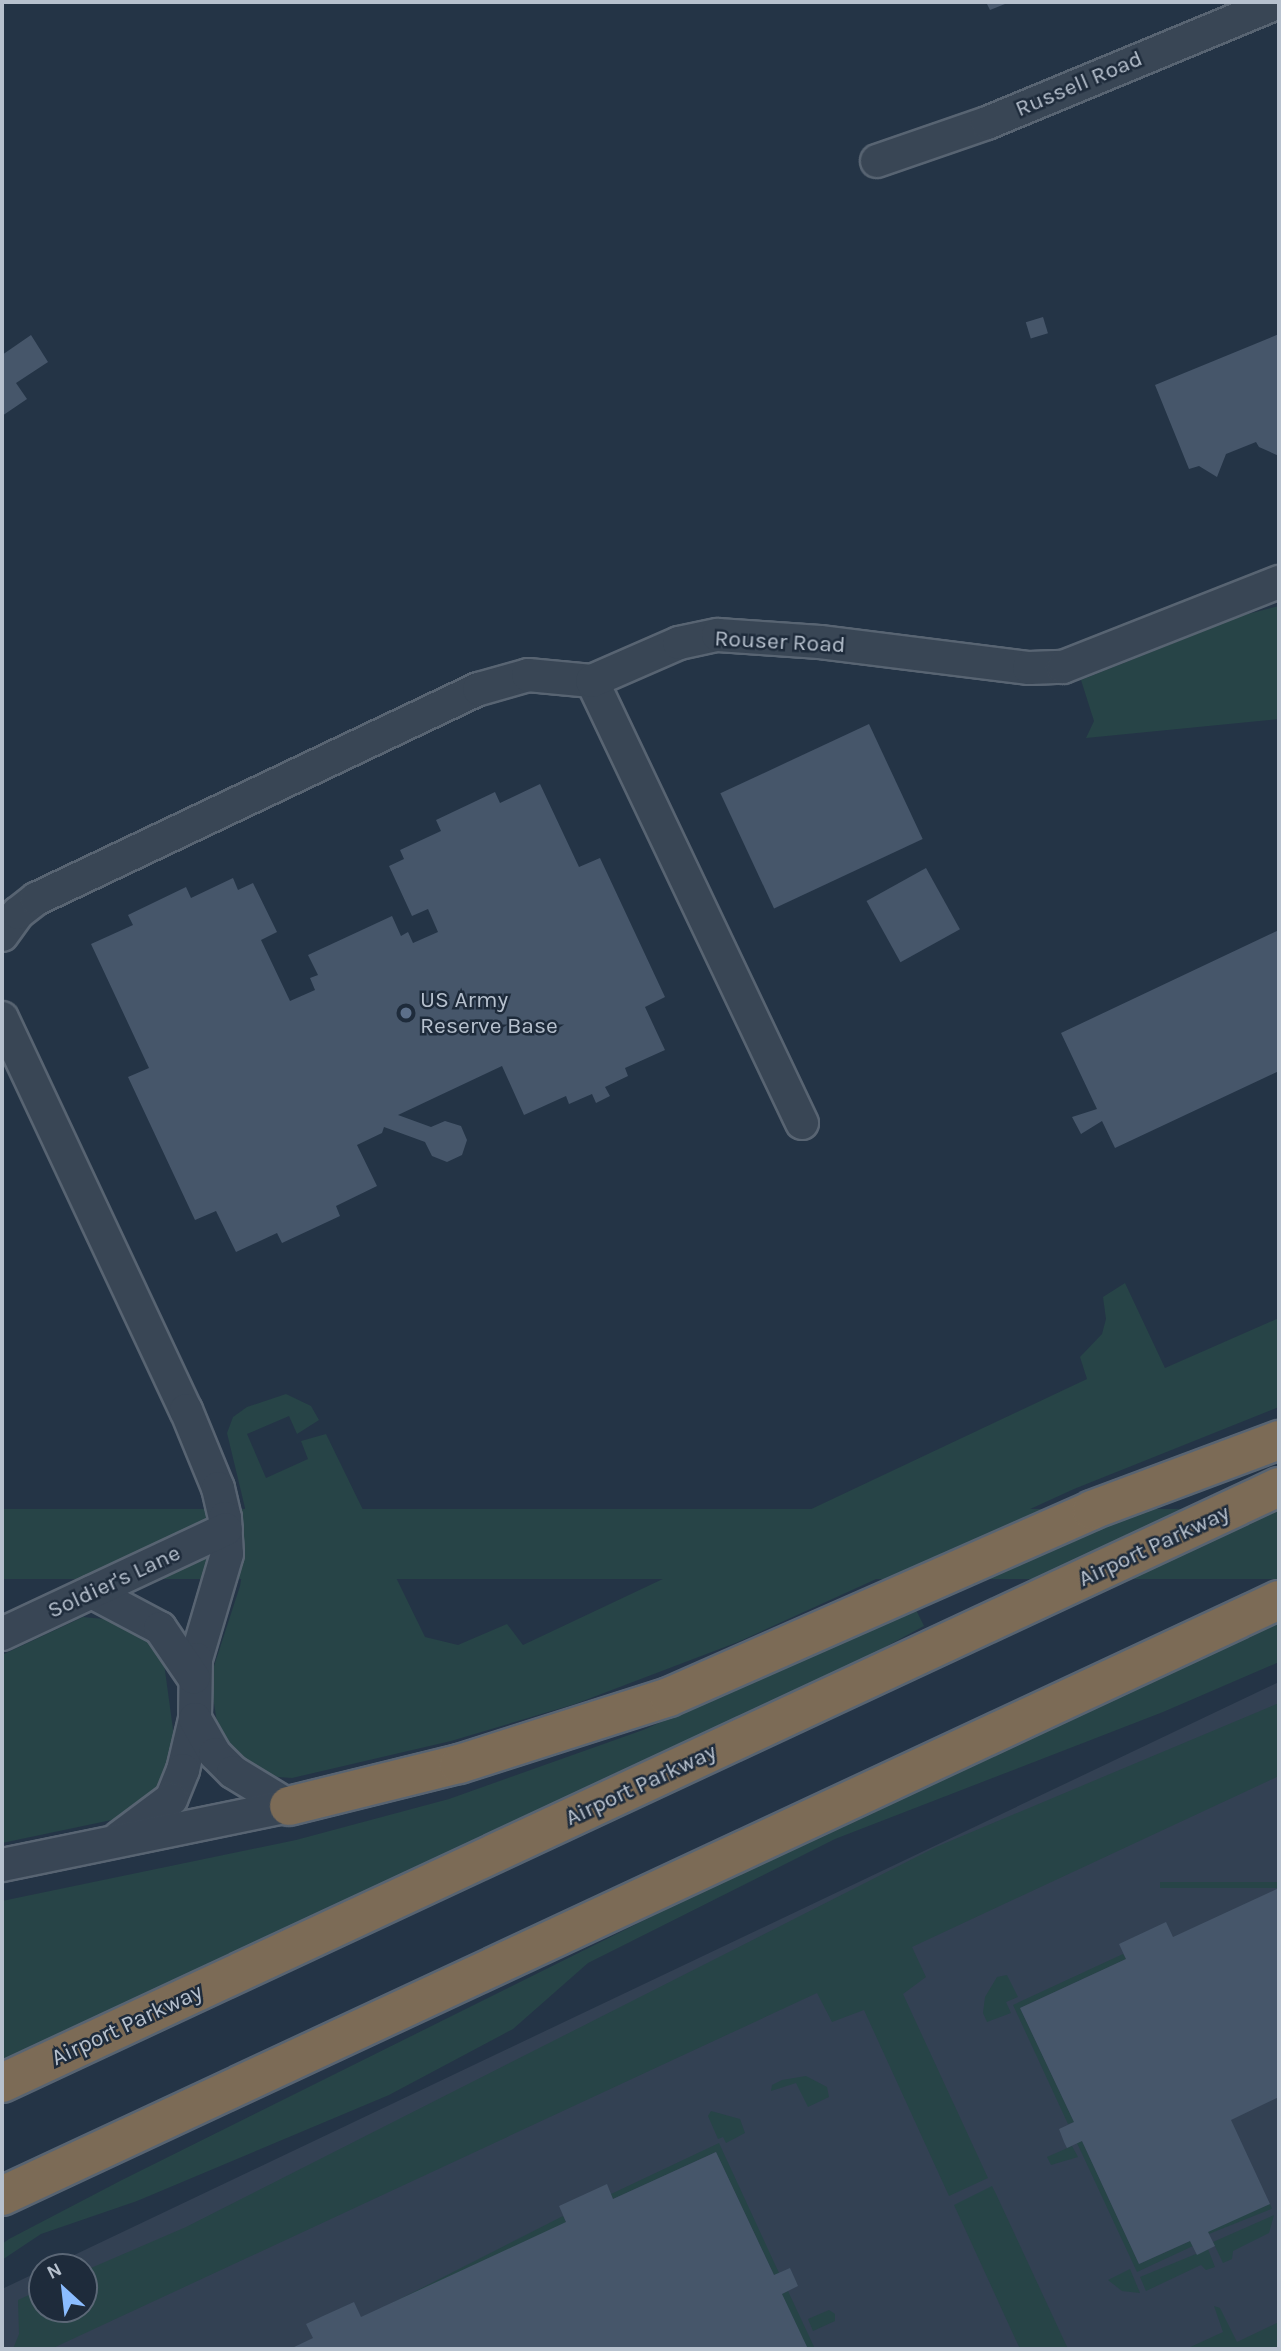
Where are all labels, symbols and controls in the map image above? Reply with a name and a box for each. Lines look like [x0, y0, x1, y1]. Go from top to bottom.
street label: Russell Road [1011, 45, 1147, 123]
street label: Rouser Road [714, 625, 846, 659]
place label: US Army Reserve Base [420, 986, 558, 1040]
marker: US Army Reserve Base [398, 1005, 414, 1021]
street label: Airport Parkway [1074, 1499, 1234, 1593]
street label: Soldier's Lane [43, 1539, 185, 1625]
street label: Airport Parkway [561, 1738, 721, 1832]
street label: Airport Parkway [47, 1978, 207, 2072]
north arrow [28, 2253, 98, 2323]
text: N [43, 2258, 65, 2284]

